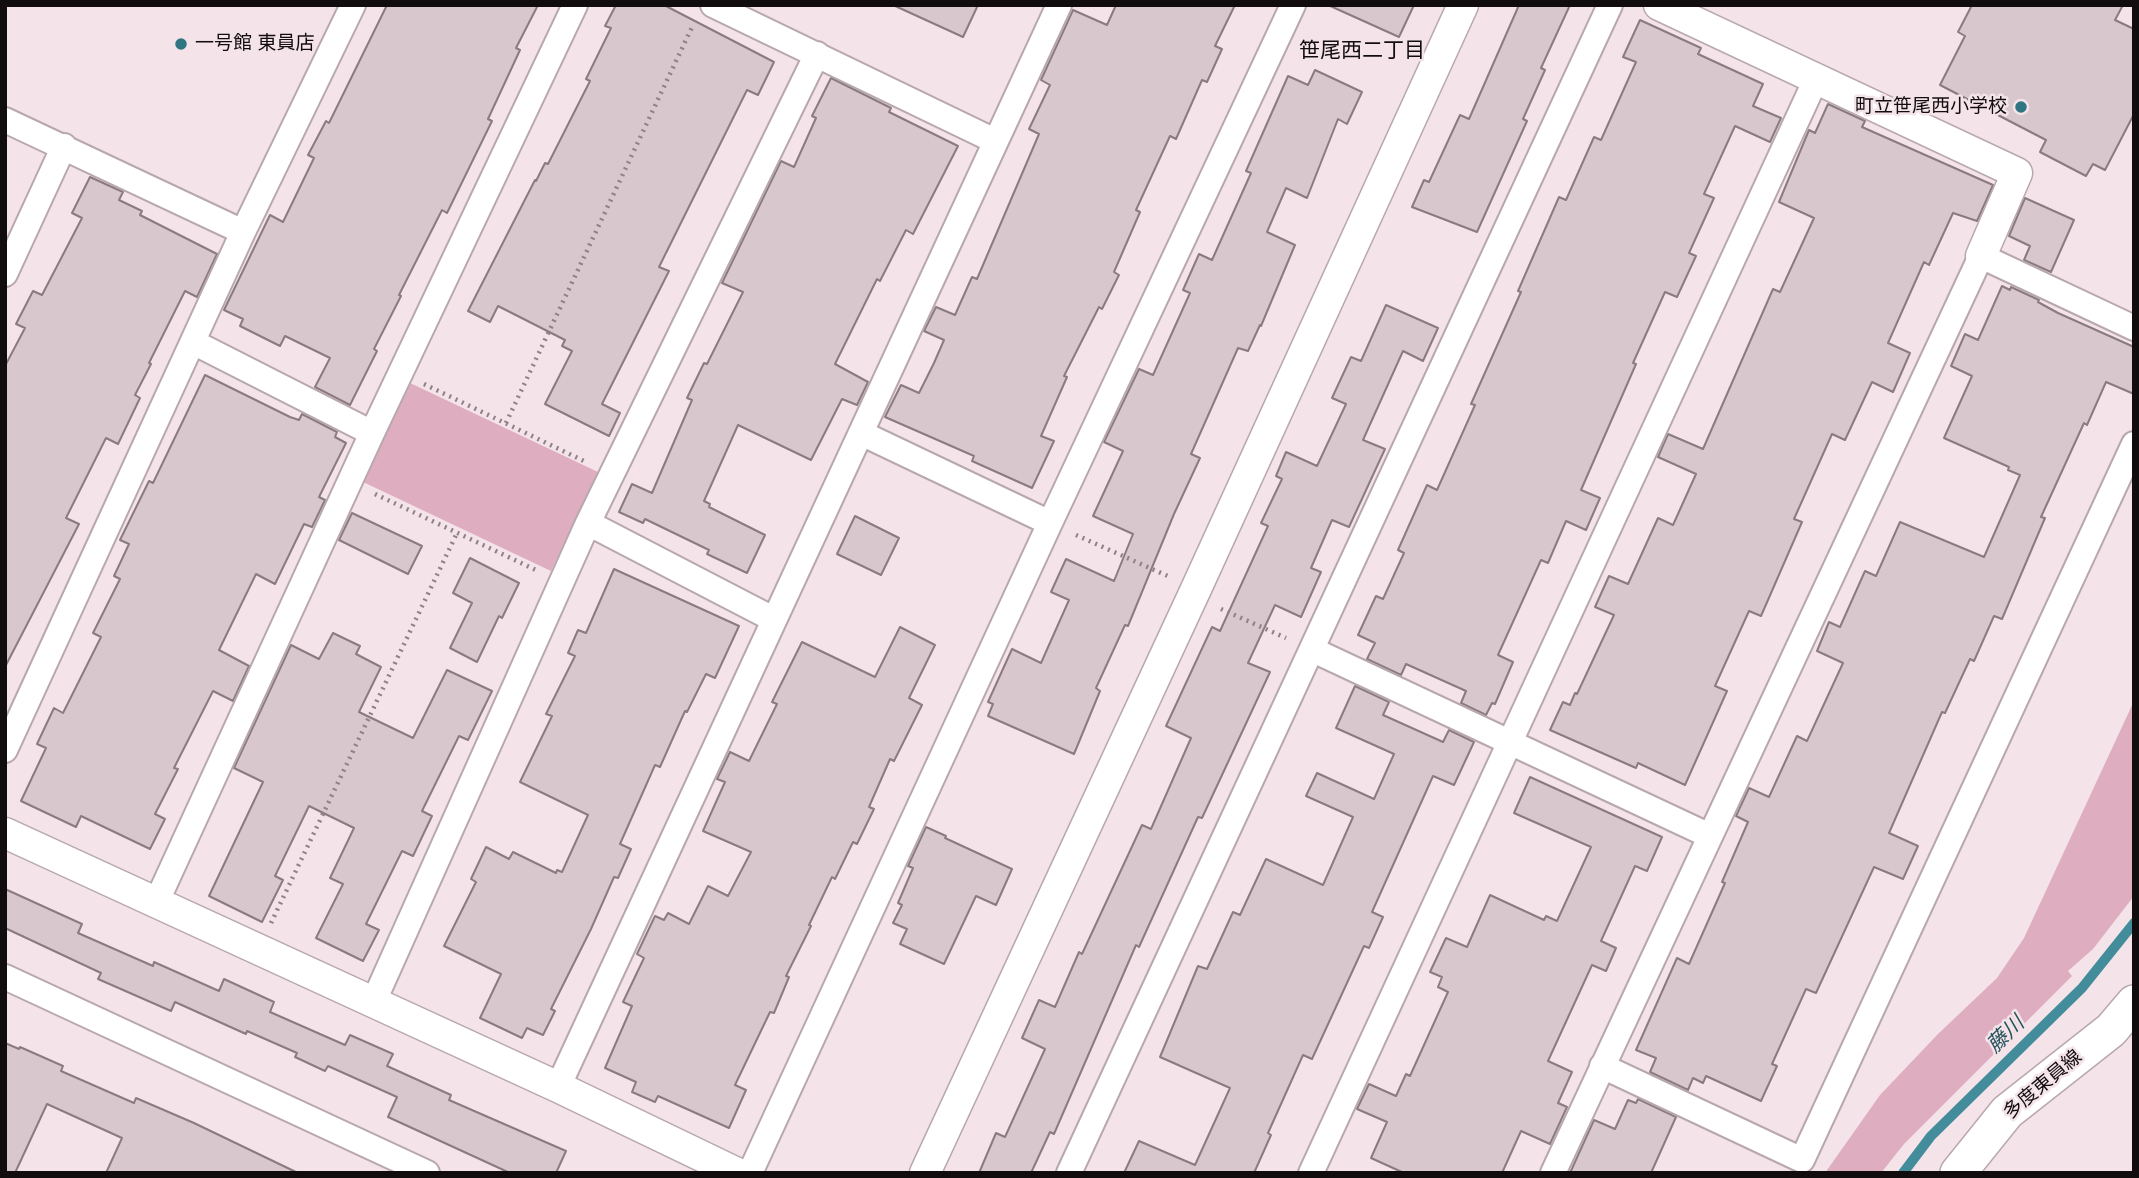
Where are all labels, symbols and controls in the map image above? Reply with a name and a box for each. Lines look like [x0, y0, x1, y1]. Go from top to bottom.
place label: 一号館 東員店 [195, 33, 314, 55]
marker: 一号館 東員店 [173, 36, 189, 52]
district label: 笹尾西二丁目 [1299, 38, 1425, 64]
place label: 町立笹尾西小学校 [1855, 96, 2007, 118]
marker: 町立笹尾西小学校 [2013, 99, 2029, 115]
water label: 藤川 [1982, 1011, 2030, 1059]
street label: 多度東員線 [1999, 1046, 2087, 1124]

